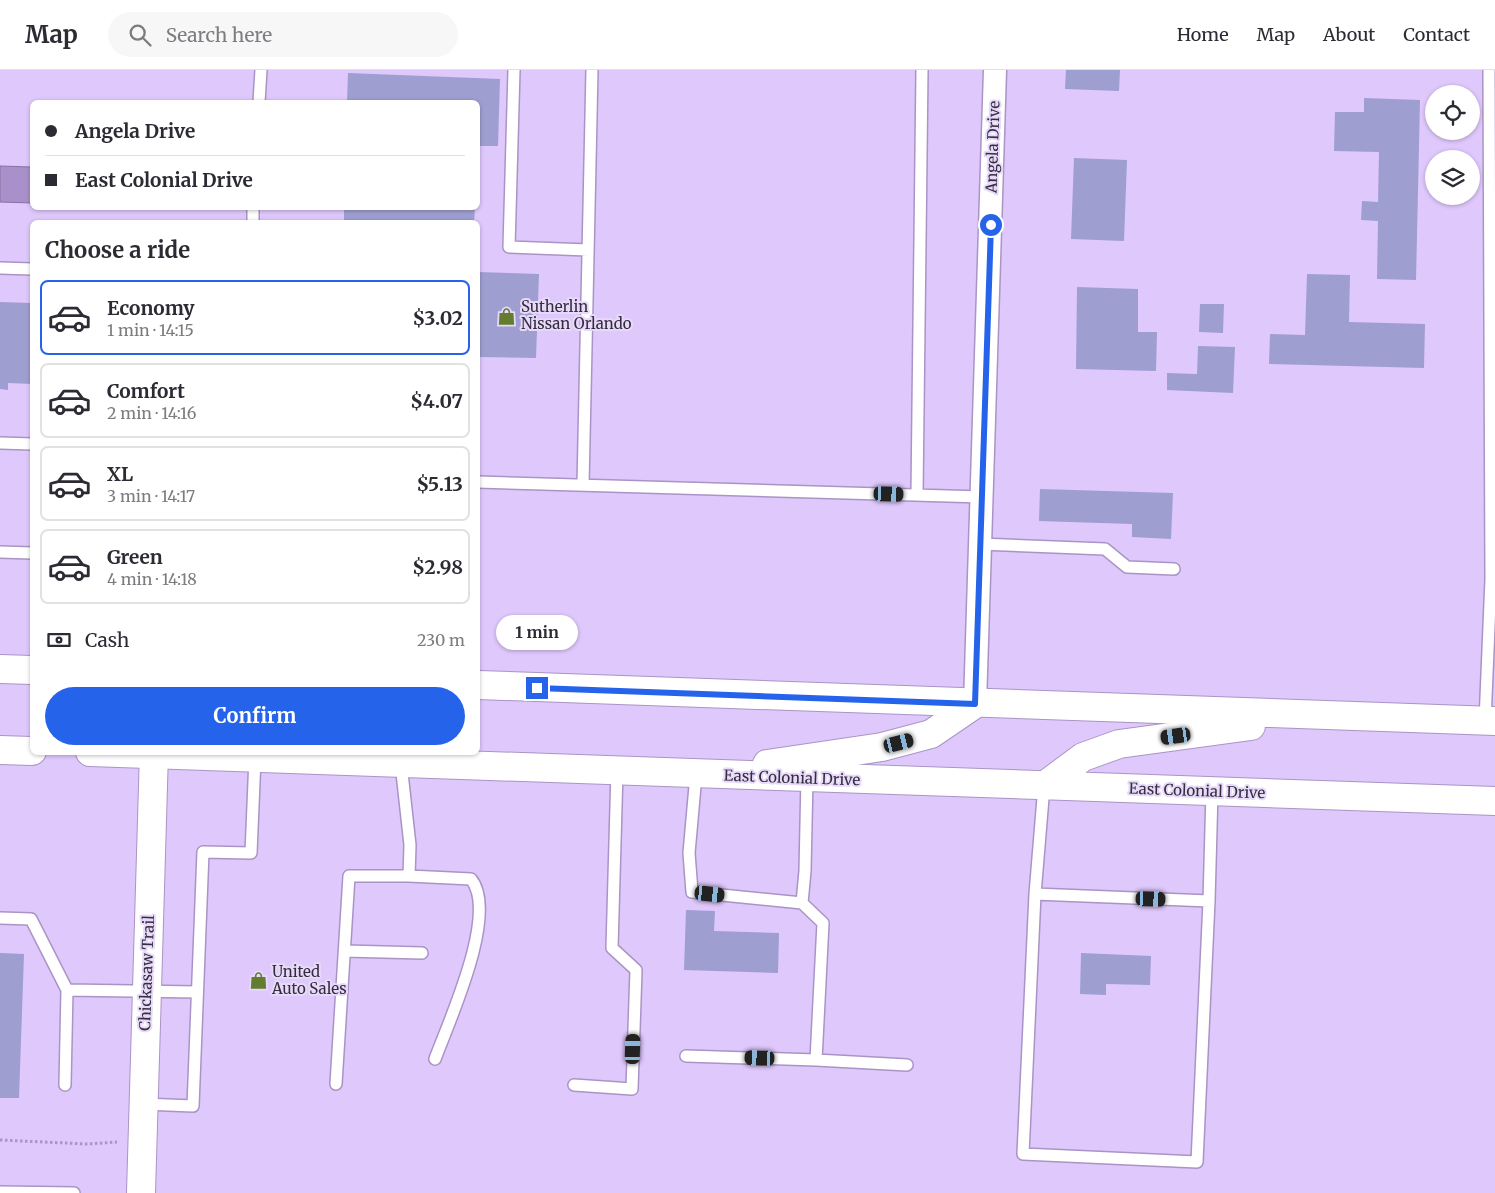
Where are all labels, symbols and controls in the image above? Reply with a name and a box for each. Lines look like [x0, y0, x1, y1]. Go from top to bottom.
search box [108, 12, 458, 57]
text: Map [25, 19, 78, 50]
icon: search [126, 21, 154, 49]
text: Search here [166, 23, 272, 47]
text: Home [1177, 23, 1229, 46]
text: Map [1257, 23, 1295, 46]
text: About [1323, 23, 1375, 46]
text: Contact [1403, 23, 1470, 46]
map controls [1425, 85, 1480, 205]
button: locate [1425, 85, 1480, 140]
street label: Angela Drive [981, 100, 1004, 194]
text: Angela Drive [75, 119, 195, 143]
button: layers [1425, 150, 1480, 205]
text: East Colonial Drive [75, 168, 253, 192]
route start [980, 214, 1002, 236]
text: Choose a ride [45, 236, 190, 264]
icon: car [47, 295, 92, 340]
text: Economy [107, 296, 195, 320]
place label: Sutherlin Nissan Orlando [521, 297, 632, 333]
text: $3.02 [413, 306, 463, 330]
shop icon: Sutherlin Nissan Orlando [497, 306, 517, 326]
text: 1 min · 14:15 [107, 320, 194, 340]
icon: car [47, 378, 92, 423]
text: Comfort [107, 379, 185, 403]
text: $4.07 [410, 389, 463, 413]
text: 2 min · 14:16 [107, 403, 196, 423]
icon: car [47, 461, 92, 506]
text: XL [107, 462, 133, 486]
text: $5.13 [417, 472, 463, 496]
text: 3 min · 14:17 [107, 486, 195, 506]
car [873, 486, 904, 502]
icon: car [47, 544, 92, 589]
text: Green [107, 545, 163, 569]
text: $2.98 [412, 555, 463, 579]
text: 4 min · 14:18 [107, 569, 197, 589]
callout: 1 min [496, 616, 578, 650]
text: 1 min [515, 622, 559, 642]
icon: cash [45, 626, 73, 654]
text: Cash [85, 628, 129, 652]
text: 230 m [417, 630, 465, 650]
route end [526, 677, 548, 699]
button: Confirm [45, 687, 465, 745]
car [1160, 726, 1191, 746]
car [882, 732, 915, 754]
street label: East Colonial Drive [723, 766, 861, 789]
street label: East Colonial Drive [1128, 779, 1266, 802]
car [694, 885, 725, 903]
car [1135, 891, 1166, 907]
street label: Chickasaw Trail [135, 914, 158, 1031]
place label: United Auto Sales [271, 962, 347, 998]
shop icon: United Auto Sales [248, 971, 268, 991]
car [624, 1034, 641, 1064]
car [744, 1050, 775, 1066]

